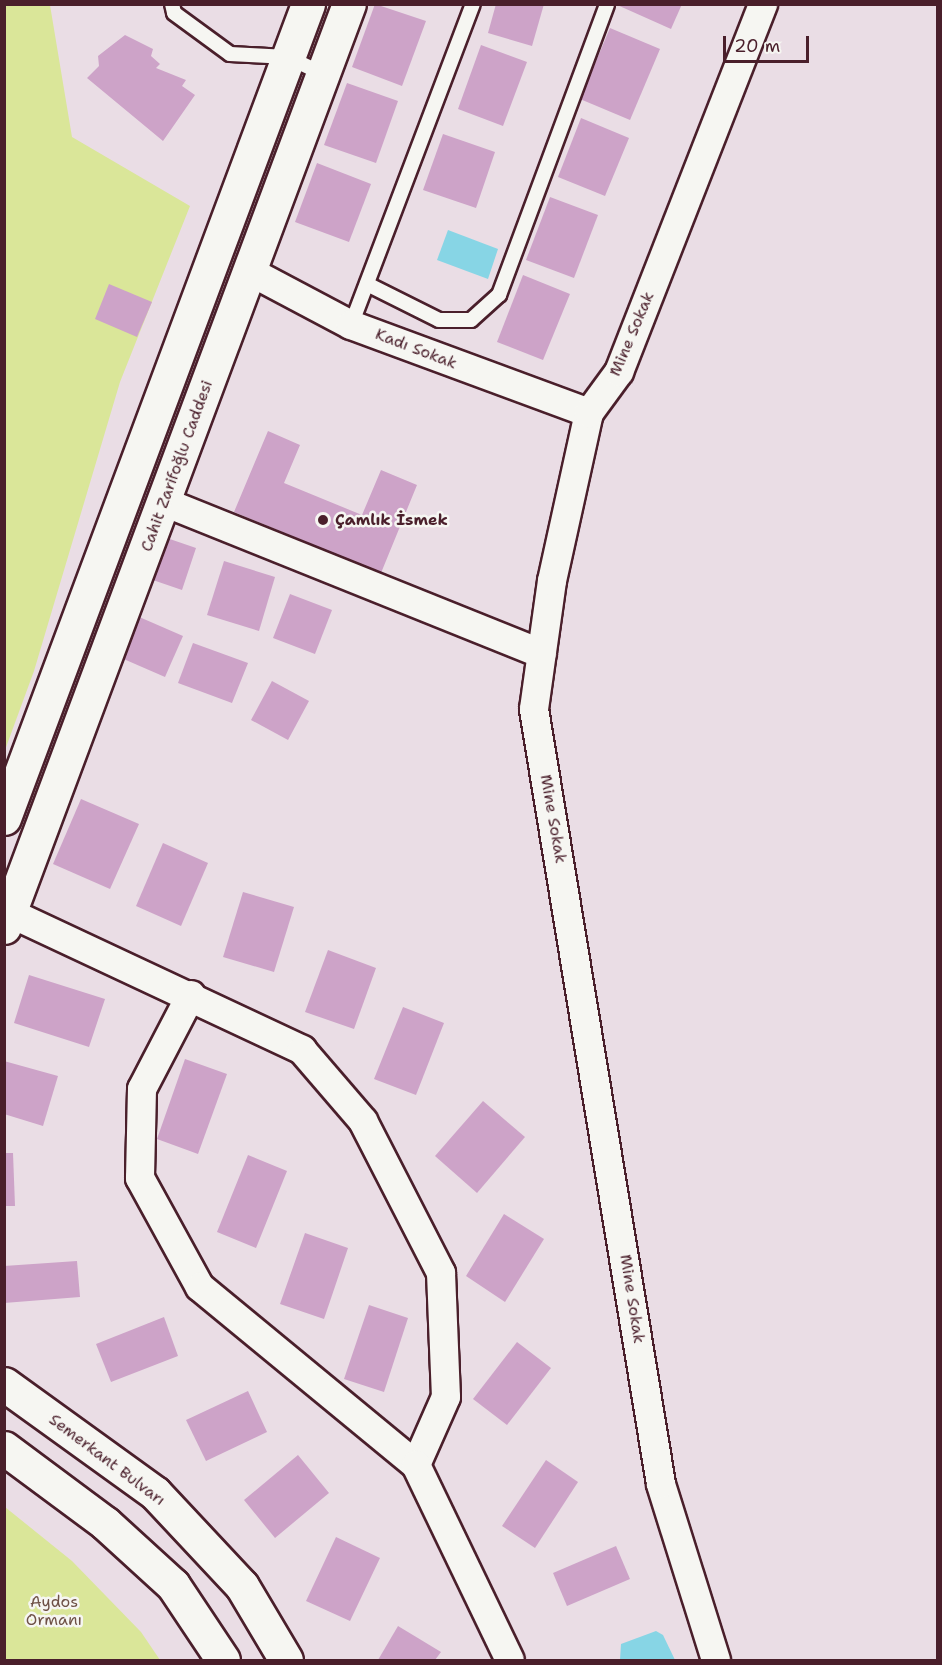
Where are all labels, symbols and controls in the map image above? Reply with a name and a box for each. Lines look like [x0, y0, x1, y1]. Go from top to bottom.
scale bar [726, 24, 812, 62]
text: 20 m [734, 34, 780, 58]
street label: Mine Sokak [606, 289, 658, 379]
street label: Kadı Sokak [373, 325, 459, 373]
street label: Cahit Zarifoğlu Caddesi [137, 378, 217, 554]
place label: Çamlık İsmek [335, 510, 448, 530]
marker: Çamlık İsmek [316, 513, 330, 527]
street label: Mine Sokak [536, 773, 570, 865]
street label: Mine Sokak [615, 1253, 649, 1345]
street label: Semerkant Bulvarı [45, 1410, 169, 1510]
park label: Aydos Ormanı [26, 1592, 82, 1630]

